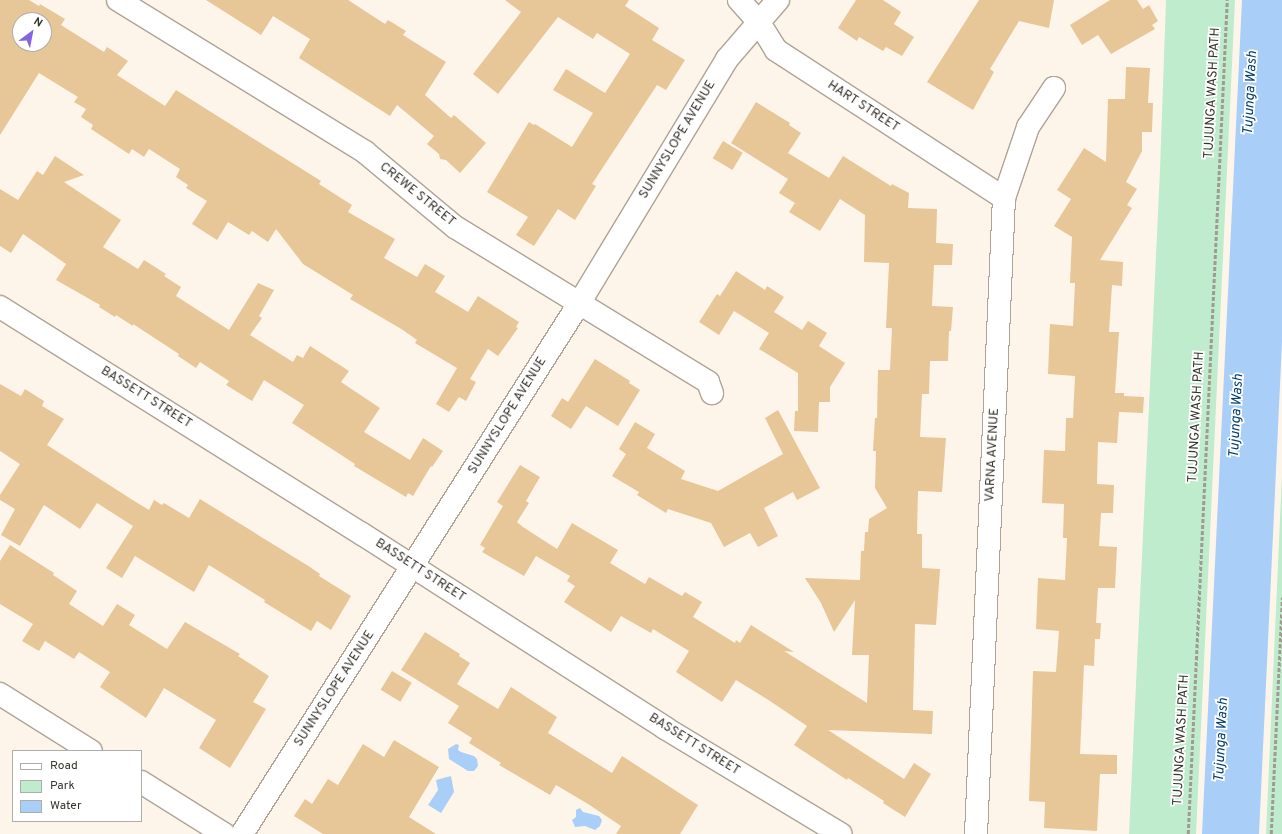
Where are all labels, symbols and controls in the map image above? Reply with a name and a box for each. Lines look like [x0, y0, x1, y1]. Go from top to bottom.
north arrow [12, 12, 52, 52]
text: N [31, 15, 45, 31]
street label: TUJUNGA WASH PATH [1202, 27, 1224, 159]
water label: Tujunga Wash [1240, 50, 1262, 136]
street label: SUNNYSLOPE AVENUE [636, 78, 720, 202]
street label: HART STREET [824, 78, 902, 136]
street label: CREWE STREET [376, 160, 458, 230]
street label: TUJUNGA WASH PATH [1186, 351, 1208, 483]
street label: SUNNYSLOPE AVENUE [465, 354, 551, 478]
street label: BASSETT STREET [97, 364, 195, 432]
water label: Tujunga Wash [1226, 373, 1248, 459]
street label: VARNA AVENUE [983, 407, 1003, 503]
street label: BASSETT STREET [372, 536, 468, 606]
street label: SUNNYSLOPE AVENUE [291, 628, 379, 750]
street label: TUJUNGA WASH PATH [1171, 674, 1193, 806]
water label: Tujunga Wash [1211, 697, 1233, 783]
street label: BASSETT STREET [645, 711, 743, 779]
legend [12, 750, 142, 822]
text: Road [50, 758, 78, 774]
text: Park [50, 778, 75, 794]
text: Water [50, 798, 82, 814]

